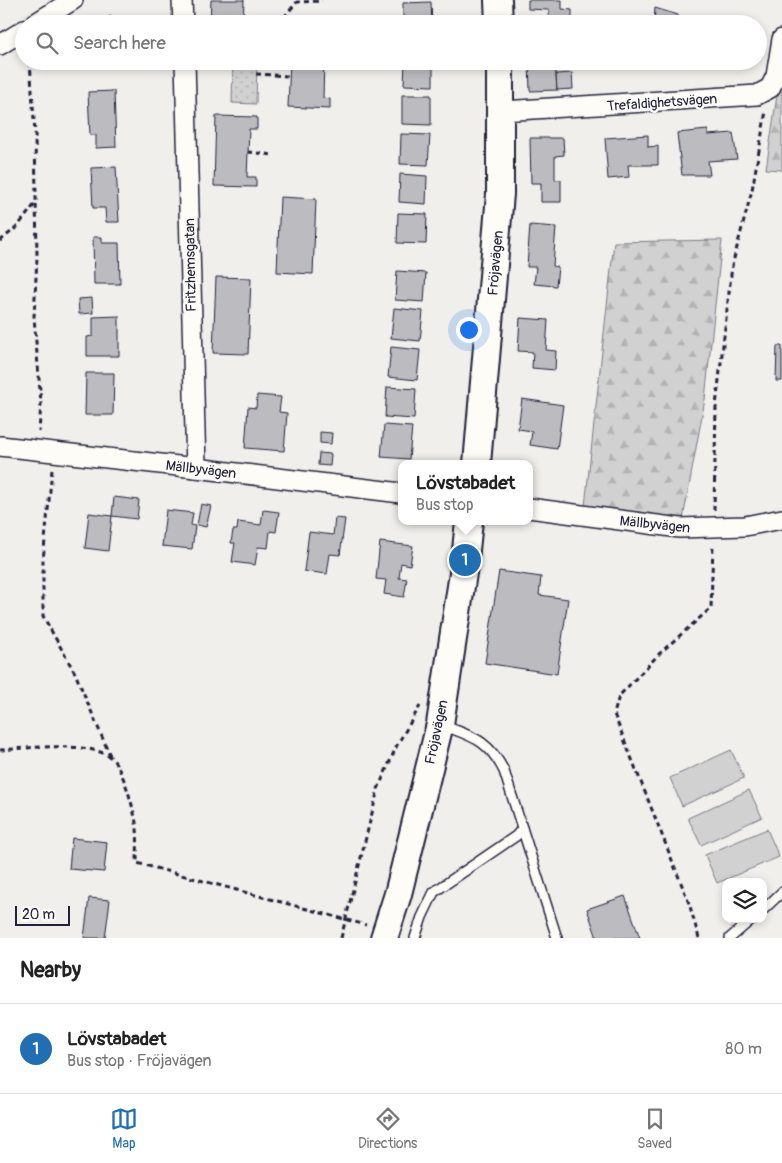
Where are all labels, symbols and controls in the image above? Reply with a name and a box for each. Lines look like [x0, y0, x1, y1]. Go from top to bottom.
search box [15, 15, 767, 70]
icon: search [33, 29, 61, 57]
text: Search here [73, 31, 166, 55]
street label: Trefaldighetsvägen [606, 90, 718, 115]
street label: Fritzhemsgatan [181, 218, 200, 312]
street label: Fröjavägen [484, 230, 507, 296]
your location [456, 317, 482, 343]
street label: Mällbyvägen [165, 457, 237, 482]
popup [398, 460, 533, 525]
text: Lövstabadet [416, 471, 515, 495]
text: Bus stop [416, 495, 473, 515]
street label: Mällbyvägen [619, 512, 691, 537]
pin: 1 [449, 541, 481, 579]
street label: Fröjavägen [421, 698, 452, 766]
map controls [722, 878, 767, 923]
button: layers [722, 878, 767, 923]
scale bar [15, 903, 70, 926]
text: 20 m [22, 906, 55, 923]
text: Nearby [20, 957, 81, 984]
text: Lövstabadet [67, 1027, 166, 1051]
text: 1 [33, 1039, 39, 1059]
text: 80 m [725, 1039, 762, 1059]
text: Bus stop · Fröjavägen [67, 1051, 211, 1071]
tab: Map [110, 1105, 138, 1152]
tab: Directions [358, 1105, 417, 1152]
tab: Saved [637, 1105, 672, 1152]

